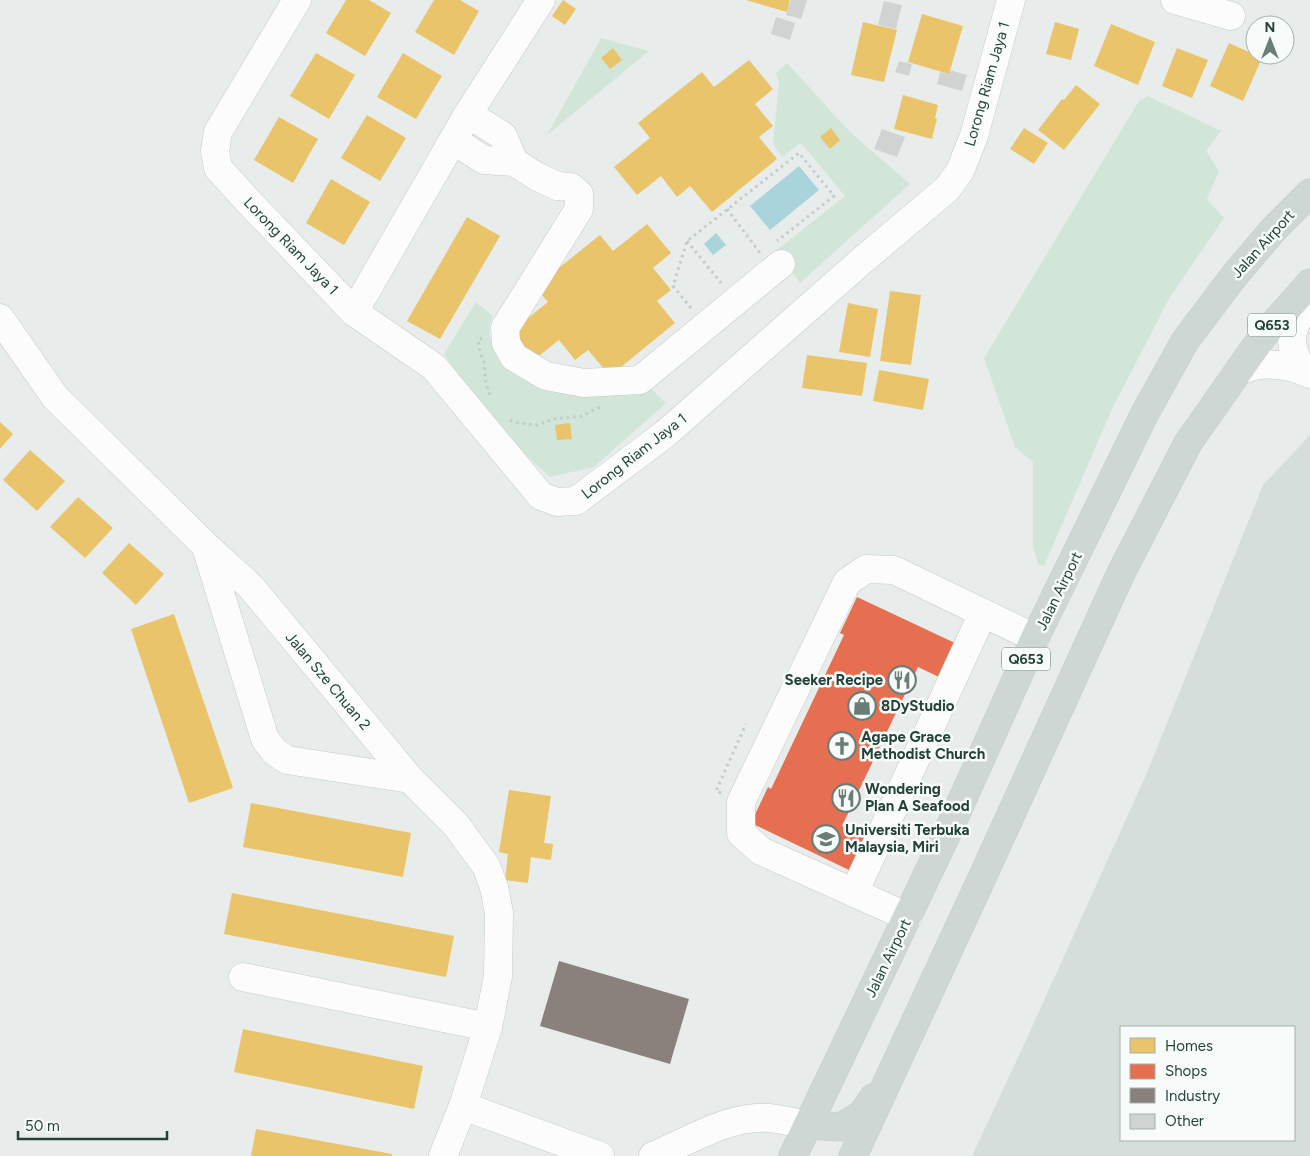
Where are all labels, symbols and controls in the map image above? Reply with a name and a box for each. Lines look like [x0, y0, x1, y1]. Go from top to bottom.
north arrow [1245, 15, 1295, 65]
text: N [1265, 19, 1275, 36]
street label: Lorong Riam Jaya 1 [961, 20, 1013, 148]
street label: Lorong Riam Jaya 1 [240, 193, 342, 299]
street label: Jalan Airport [1228, 206, 1298, 282]
road number: Q653 [1248, 314, 1296, 336]
street label: Lorong Riam Jaya 1 [578, 409, 690, 503]
street label: Jalan Airport [1032, 548, 1086, 633]
street label: Jalan Sze Chuan 2 [282, 628, 374, 734]
road number: Q653 [1002, 648, 1050, 671]
restaurant icon: Seeker Recipe [887, 665, 917, 695]
place label: Seeker Recipe [785, 671, 884, 689]
shop icon: 8DyStudio [847, 691, 877, 721]
place label: 8DyStudio [881, 697, 955, 715]
place label: Agape Grace Methodist Church [861, 728, 985, 763]
church icon: Agape Grace Methodist Church [827, 731, 857, 761]
place label: Wondering Plan A Seafood [865, 780, 970, 815]
restaurant icon: Wondering Plan A Seafood [831, 783, 861, 813]
place label: Universiti Terbuka Malaysia, Miri [845, 821, 969, 856]
school or university icon: Universiti Terbuka Malaysia, Miri [811, 824, 841, 854]
street label: Jalan Airport [861, 915, 915, 1000]
legend [1120, 1026, 1295, 1141]
text: Homes [1165, 1037, 1213, 1055]
text: Shops [1165, 1062, 1207, 1080]
text: Industry [1165, 1087, 1220, 1105]
scale bar [18, 1108, 166, 1140]
text: Other [1165, 1112, 1204, 1130]
text: 50 m [25, 1117, 60, 1135]

